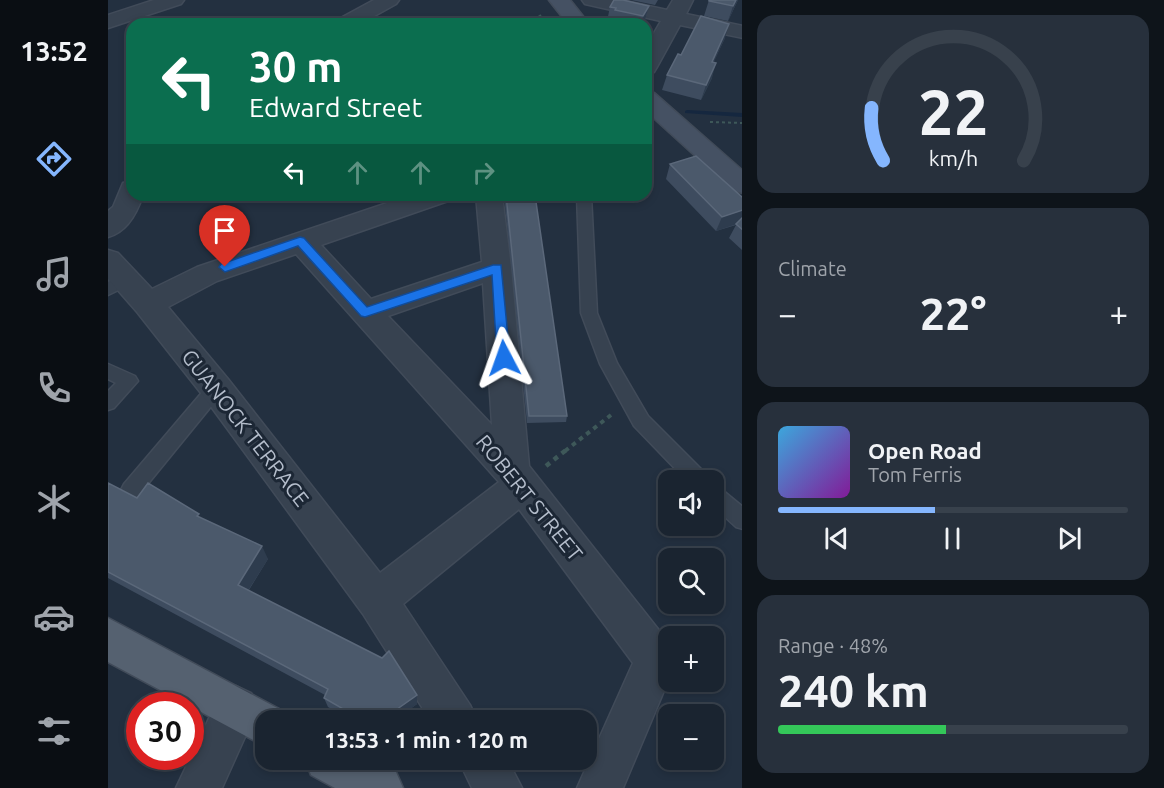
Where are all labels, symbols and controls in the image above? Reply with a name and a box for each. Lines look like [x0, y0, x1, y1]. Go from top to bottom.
text: 13:52 [20, 36, 88, 66]
icon: left [150, 42, 228, 120]
text: 30 m [249, 43, 343, 90]
text: 22 [918, 77, 988, 147]
text: Edward Street [249, 92, 422, 122]
icon: directions [33, 138, 75, 180]
text: km/h [928, 147, 978, 171]
icon: left [278, 156, 311, 189]
icon: ahead [341, 156, 374, 189]
icon: ahead [404, 156, 437, 189]
icon: right [467, 156, 500, 189]
pin [199, 205, 250, 267]
icon: arrive [208, 214, 241, 247]
icon: music [33, 253, 75, 295]
text: Climate [778, 257, 847, 280]
text: 22° [920, 288, 986, 339]
text: − [778, 295, 797, 332]
text: + [1109, 295, 1128, 332]
position arrow [472, 326, 536, 390]
street label: GUANOCK TERRACE [177, 344, 314, 510]
icon: phone [33, 367, 75, 409]
street label: ROBERT STREET [472, 430, 588, 565]
text: Open Road [868, 438, 982, 463]
text: Tom Ferris [868, 463, 962, 486]
map controls [658, 470, 724, 770]
button: sound [658, 470, 724, 536]
icon: climate [33, 481, 75, 523]
icon: previous [820, 522, 853, 555]
icon: pause [936, 522, 969, 555]
icon: next [1053, 522, 1086, 555]
button: search [658, 548, 724, 614]
icon: car [33, 596, 75, 638]
button: + [658, 626, 724, 692]
text: Range · 48% [778, 634, 888, 657]
text: 240 km [778, 665, 929, 716]
speed limit sign: 30 [126, 692, 204, 770]
button: − [658, 704, 724, 770]
icon: filters [33, 710, 75, 752]
text: 13:53 · 1 min · 120 m [324, 727, 528, 752]

